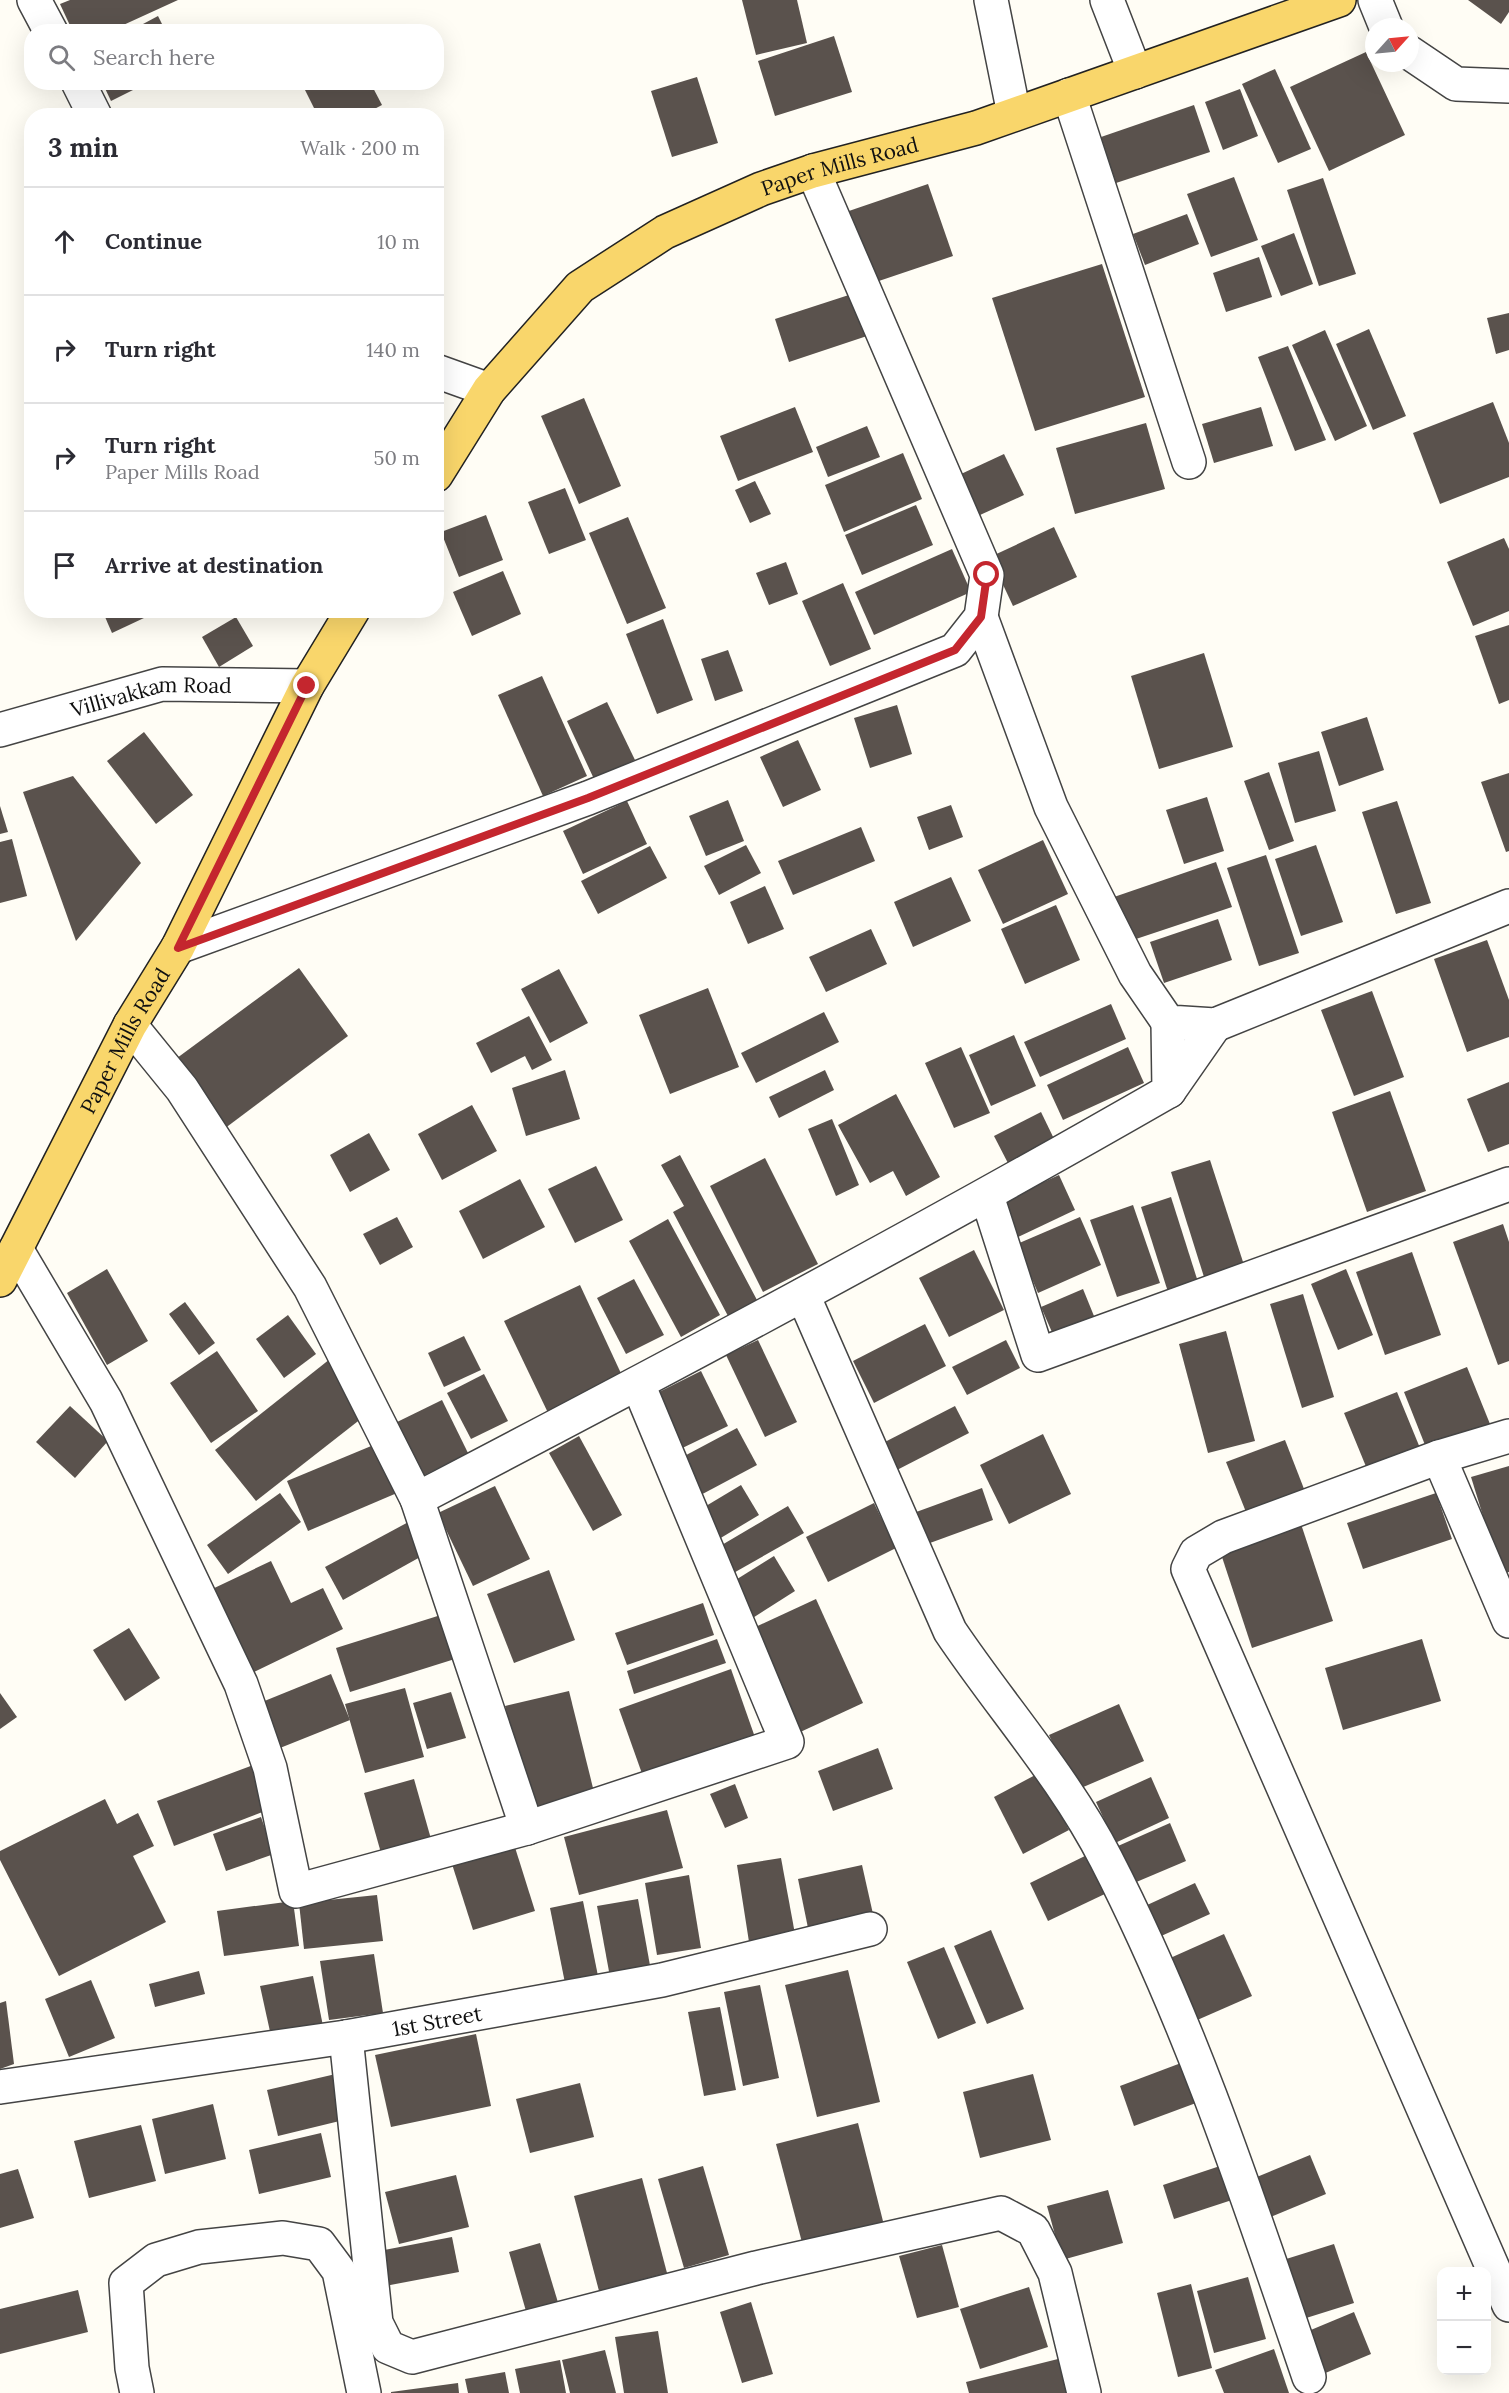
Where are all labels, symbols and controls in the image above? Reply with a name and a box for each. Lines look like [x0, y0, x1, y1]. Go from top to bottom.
north arrow [1365, 18, 1419, 72]
search box [24, 24, 444, 90]
icon: search [45, 41, 78, 74]
text: Search here [93, 43, 215, 71]
street label: Paper Mills Road [757, 130, 921, 202]
text: 3 min [48, 131, 118, 164]
text: Walk · 200 m [300, 135, 420, 160]
icon: ahead [48, 225, 81, 258]
text: Continue [105, 227, 202, 255]
text: 10 m [377, 229, 420, 254]
icon: right [48, 333, 81, 366]
text: Turn right [105, 335, 216, 363]
text: 140 m [366, 337, 420, 362]
text: Turn right [105, 431, 216, 459]
icon: right [48, 441, 81, 474]
text: 50 m [374, 445, 420, 470]
text: Paper Mills Road [105, 459, 260, 484]
icon: arrive [48, 549, 81, 582]
text: Arrive at destination [105, 551, 323, 579]
route start [973, 561, 999, 587]
street label: Villivakkam Road [66, 670, 232, 723]
route end [293, 672, 319, 698]
street label: Paper Mills Road [74, 962, 176, 1118]
street label: 1st Street [390, 1999, 485, 2042]
map controls [1437, 2267, 1491, 2375]
button: + [1437, 2267, 1491, 2321]
button: − [1437, 2321, 1491, 2375]

